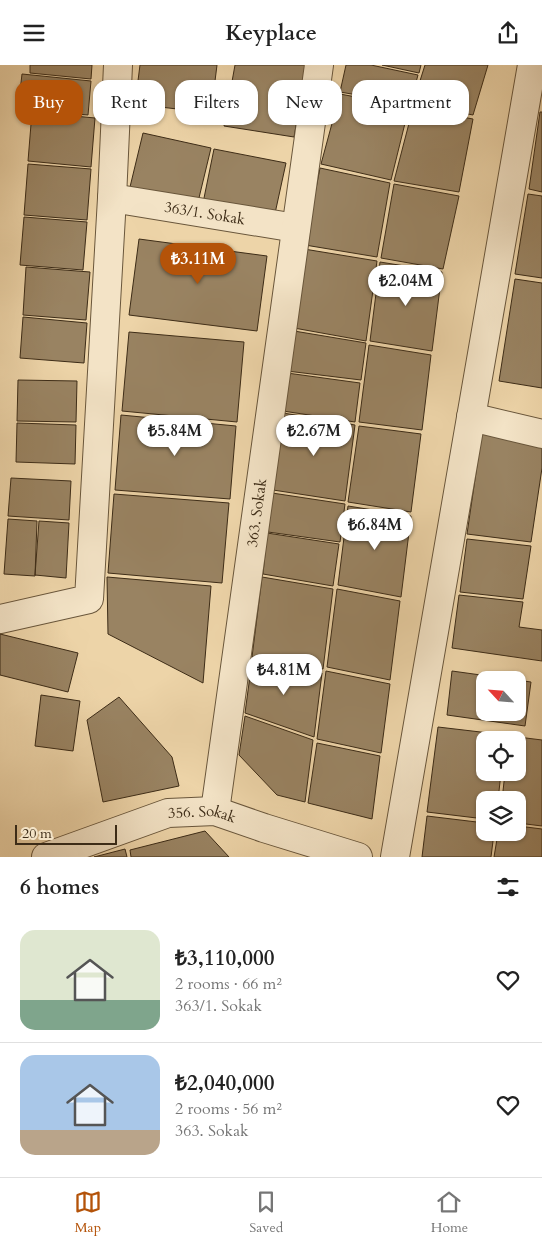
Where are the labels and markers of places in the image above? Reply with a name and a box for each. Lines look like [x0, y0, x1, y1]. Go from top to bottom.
pin: ₺3.11M [157, 243, 239, 285]
pin: ₺2.04M [365, 265, 447, 307]
pin: ₺5.84M [134, 415, 216, 457]
pin: ₺2.67M [273, 415, 355, 457]
pin: ₺6.84M [334, 509, 416, 551]
pin: ₺4.81M [243, 653, 325, 696]

